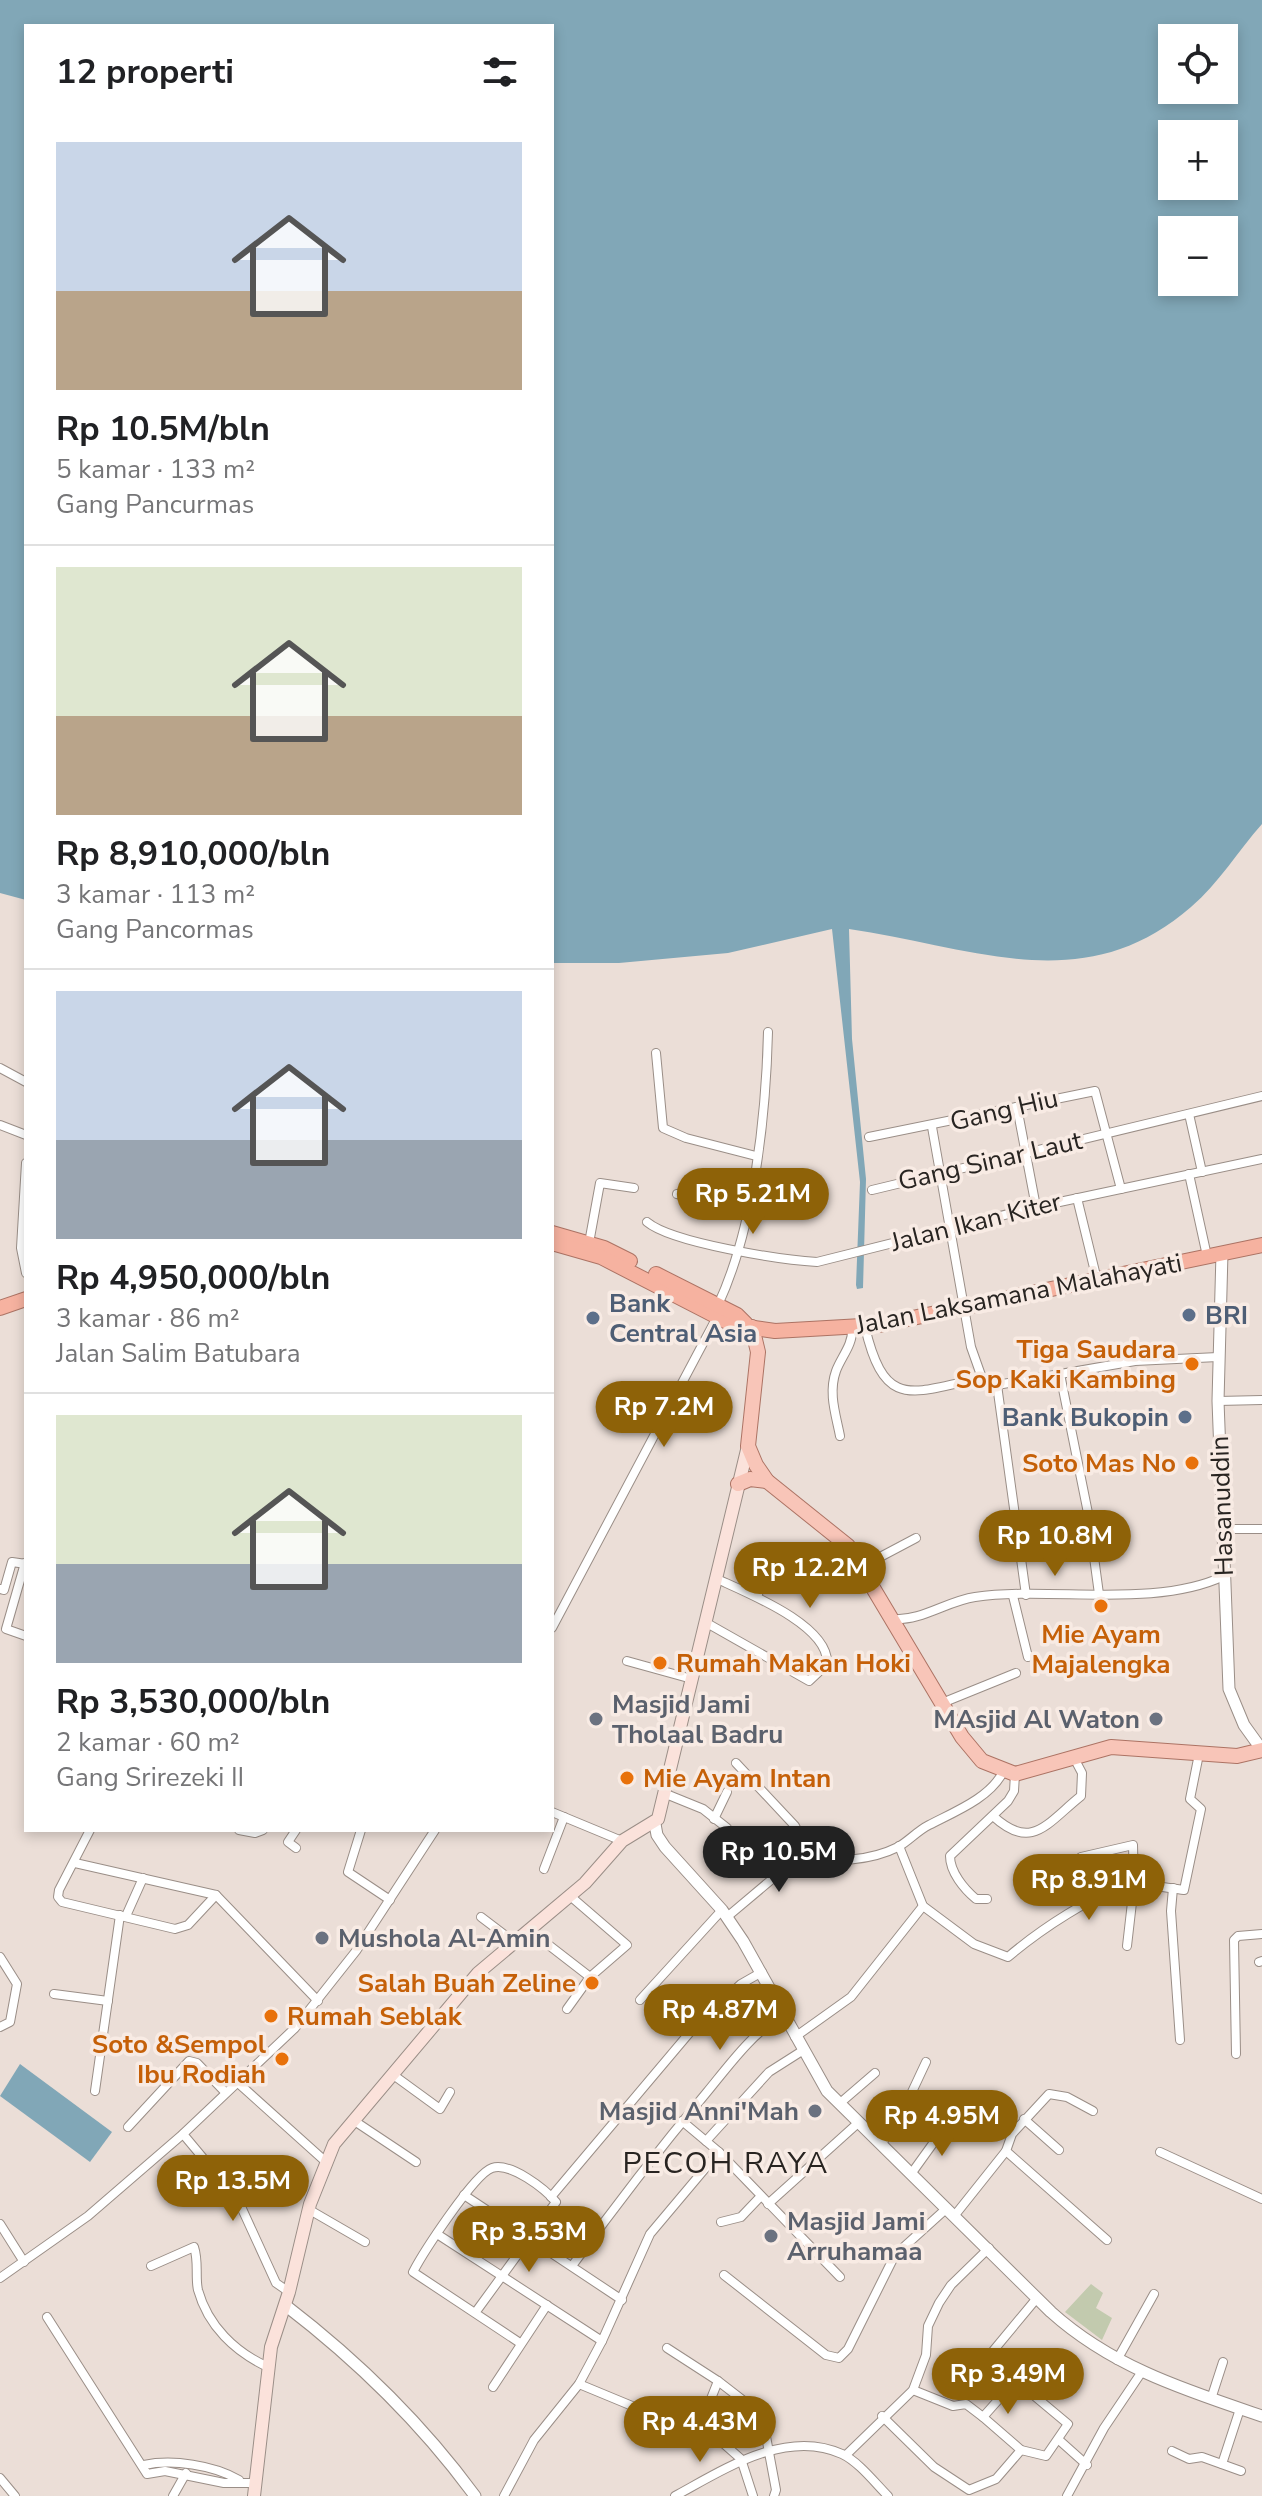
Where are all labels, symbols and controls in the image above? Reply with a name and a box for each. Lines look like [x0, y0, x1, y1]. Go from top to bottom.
map controls [1158, 24, 1238, 296]
button: locate [1158, 24, 1238, 104]
text: 12 properti [56, 49, 234, 95]
icon: filters [478, 50, 522, 94]
button: + [1158, 120, 1238, 200]
icon: home [217, 194, 361, 338]
button: − [1158, 216, 1238, 296]
text: Rp 10.5M/bln [56, 406, 270, 452]
text: 5 kamar · 133 m² [56, 452, 255, 487]
text: Gang Pancurmas [56, 487, 254, 522]
icon: home [217, 619, 361, 763]
text: Rp 8,910,000/bln [56, 831, 330, 877]
text: 3 kamar · 113 m² [56, 877, 255, 912]
text: Gang Pancormas [56, 912, 254, 947]
icon: home [217, 1043, 361, 1187]
street label: Gang Hiu [947, 1081, 1061, 1139]
street label: Gang Sinar Laut [895, 1123, 1086, 1199]
pin: Rp 5.21M [670, 1168, 836, 1236]
text: Rp 5.21M [695, 1176, 811, 1211]
street label: Jalan Ikan Kiter [886, 1184, 1065, 1260]
street label: Jalan Laksamana Malahayati [852, 1245, 1185, 1343]
text: Rp 4,950,000/bln [56, 1255, 330, 1301]
place label: Bank Central Asia [609, 1286, 757, 1351]
place label: BRI [1205, 1298, 1248, 1333]
text: 3 kamar · 86 m² [56, 1301, 240, 1336]
marker: BRI [1180, 1306, 1198, 1324]
marker: Bank Central Asia [584, 1309, 602, 1327]
place label: Tiga Saudara Sop Kaki Kambing [955, 1332, 1176, 1397]
text: Jalan Salim Batubara [56, 1336, 301, 1371]
marker: Tiga Saudara Sop Kaki Kambing [1183, 1355, 1201, 1373]
pin: Rp 7.2M [590, 1381, 738, 1449]
text: Rp 7.2M [614, 1389, 714, 1424]
place label: Bank Bukopin [1002, 1400, 1169, 1435]
marker: Bank Bukopin [1176, 1408, 1194, 1426]
street label: Hasanuddin [1202, 1435, 1242, 1577]
place label: Soto Mas No [1022, 1446, 1176, 1481]
marker: Soto Mas No [1183, 1454, 1201, 1472]
icon: home [217, 1467, 361, 1611]
pin: Rp 10.8M [972, 1510, 1138, 1578]
text: Rp 10.8M [997, 1518, 1113, 1553]
pin: Rp 12.2M [727, 1542, 893, 1610]
text: Rp 12.2M [752, 1550, 868, 1585]
marker: Mie Ayam Majalengka [1092, 1597, 1110, 1615]
place label: Mie Ayam Majalengka [1032, 1617, 1170, 1682]
place label: Rumah Makan Hoki [676, 1646, 911, 1681]
marker: Rumah Makan Hoki [651, 1654, 669, 1672]
text: Rp 3,530,000/bln [56, 1679, 330, 1725]
place label: Masjid Jami Tholaal Badru [612, 1687, 783, 1752]
place label: MAsjid Al Waton [933, 1702, 1140, 1737]
marker: Masjid Jami Tholaal Badru [587, 1710, 605, 1728]
marker: MAsjid Al Waton [1147, 1710, 1165, 1728]
text: 2 kamar · 60 m² [56, 1725, 240, 1760]
text: Gang Srirezeki II [56, 1760, 244, 1795]
place label: Mie Ayam Intan [643, 1761, 831, 1796]
marker: Mie Ayam Intan [618, 1769, 636, 1787]
pin: Rp 10.5M [696, 1826, 862, 1894]
text: Rp 10.5M [721, 1834, 837, 1869]
pin: Rp 8.91M [1006, 1854, 1172, 1922]
text: Rp 8.91M [1031, 1862, 1147, 1897]
place label: Mushola Al-Amin [338, 1921, 550, 1956]
marker: Mushola Al-Amin [313, 1929, 331, 1947]
place label: Salah Buah Zeline [358, 1966, 576, 2001]
marker: Salah Buah Zeline [583, 1974, 601, 1992]
pin: Rp 4.87M [637, 1984, 803, 2052]
text: Rp 4.87M [662, 1992, 778, 2027]
place label: Rumah Seblak [287, 1999, 463, 2034]
marker: Rumah Seblak [262, 2007, 280, 2025]
place label: Soto &Sempol Ibu Rodiah [92, 2027, 267, 2092]
marker: Soto &Sempol Ibu Rodiah [273, 2050, 291, 2068]
pin: Rp 4.95M [859, 2090, 1025, 2158]
place label: Masjid Anni'Mah [599, 2094, 799, 2129]
text: Rp 4.95M [884, 2098, 1000, 2133]
marker: Masjid Anni'Mah [806, 2102, 824, 2120]
district label: PECOH RAYA [623, 2143, 829, 2184]
pin: Rp 13.5M [150, 2155, 316, 2223]
text: Rp 13.5M [175, 2163, 291, 2198]
place label: Masjid Jami Arruhamaa [787, 2204, 925, 2269]
pin: Rp 3.53M [446, 2206, 612, 2274]
text: Rp 3.53M [471, 2214, 587, 2249]
marker: Masjid Jami Arruhamaa [762, 2227, 780, 2245]
pin: Rp 3.49M [925, 2348, 1091, 2416]
text: Rp 3.49M [950, 2356, 1066, 2391]
pin: Rp 4.43M [617, 2396, 783, 2464]
text: Rp 4.43M [642, 2404, 758, 2439]

